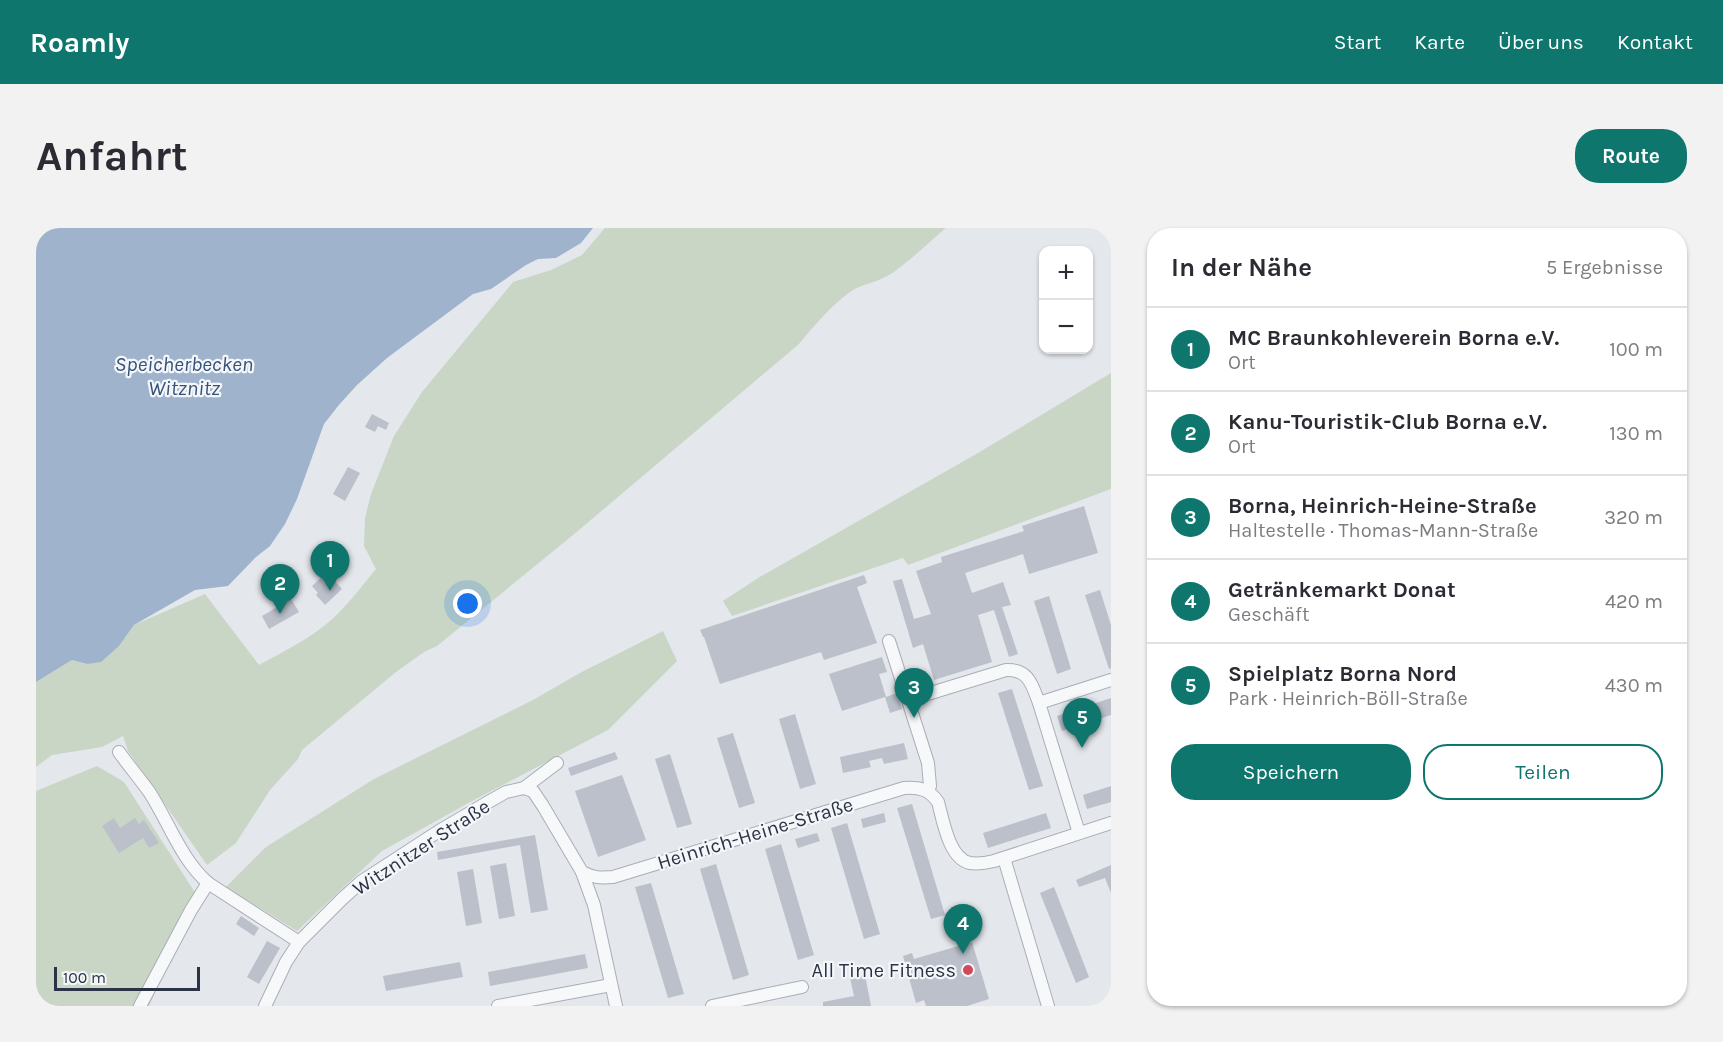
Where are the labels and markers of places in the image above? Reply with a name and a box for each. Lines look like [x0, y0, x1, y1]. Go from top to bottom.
pin: 1 [310, 542, 350, 591]
pin: 2 [260, 564, 300, 614]
pin: 3 [894, 668, 934, 718]
pin: 5 [1062, 698, 1102, 748]
pin: 4 [944, 904, 982, 954]
place label: All Time Fitness [812, 959, 956, 982]
marker: All Time Fitness [961, 963, 975, 977]

